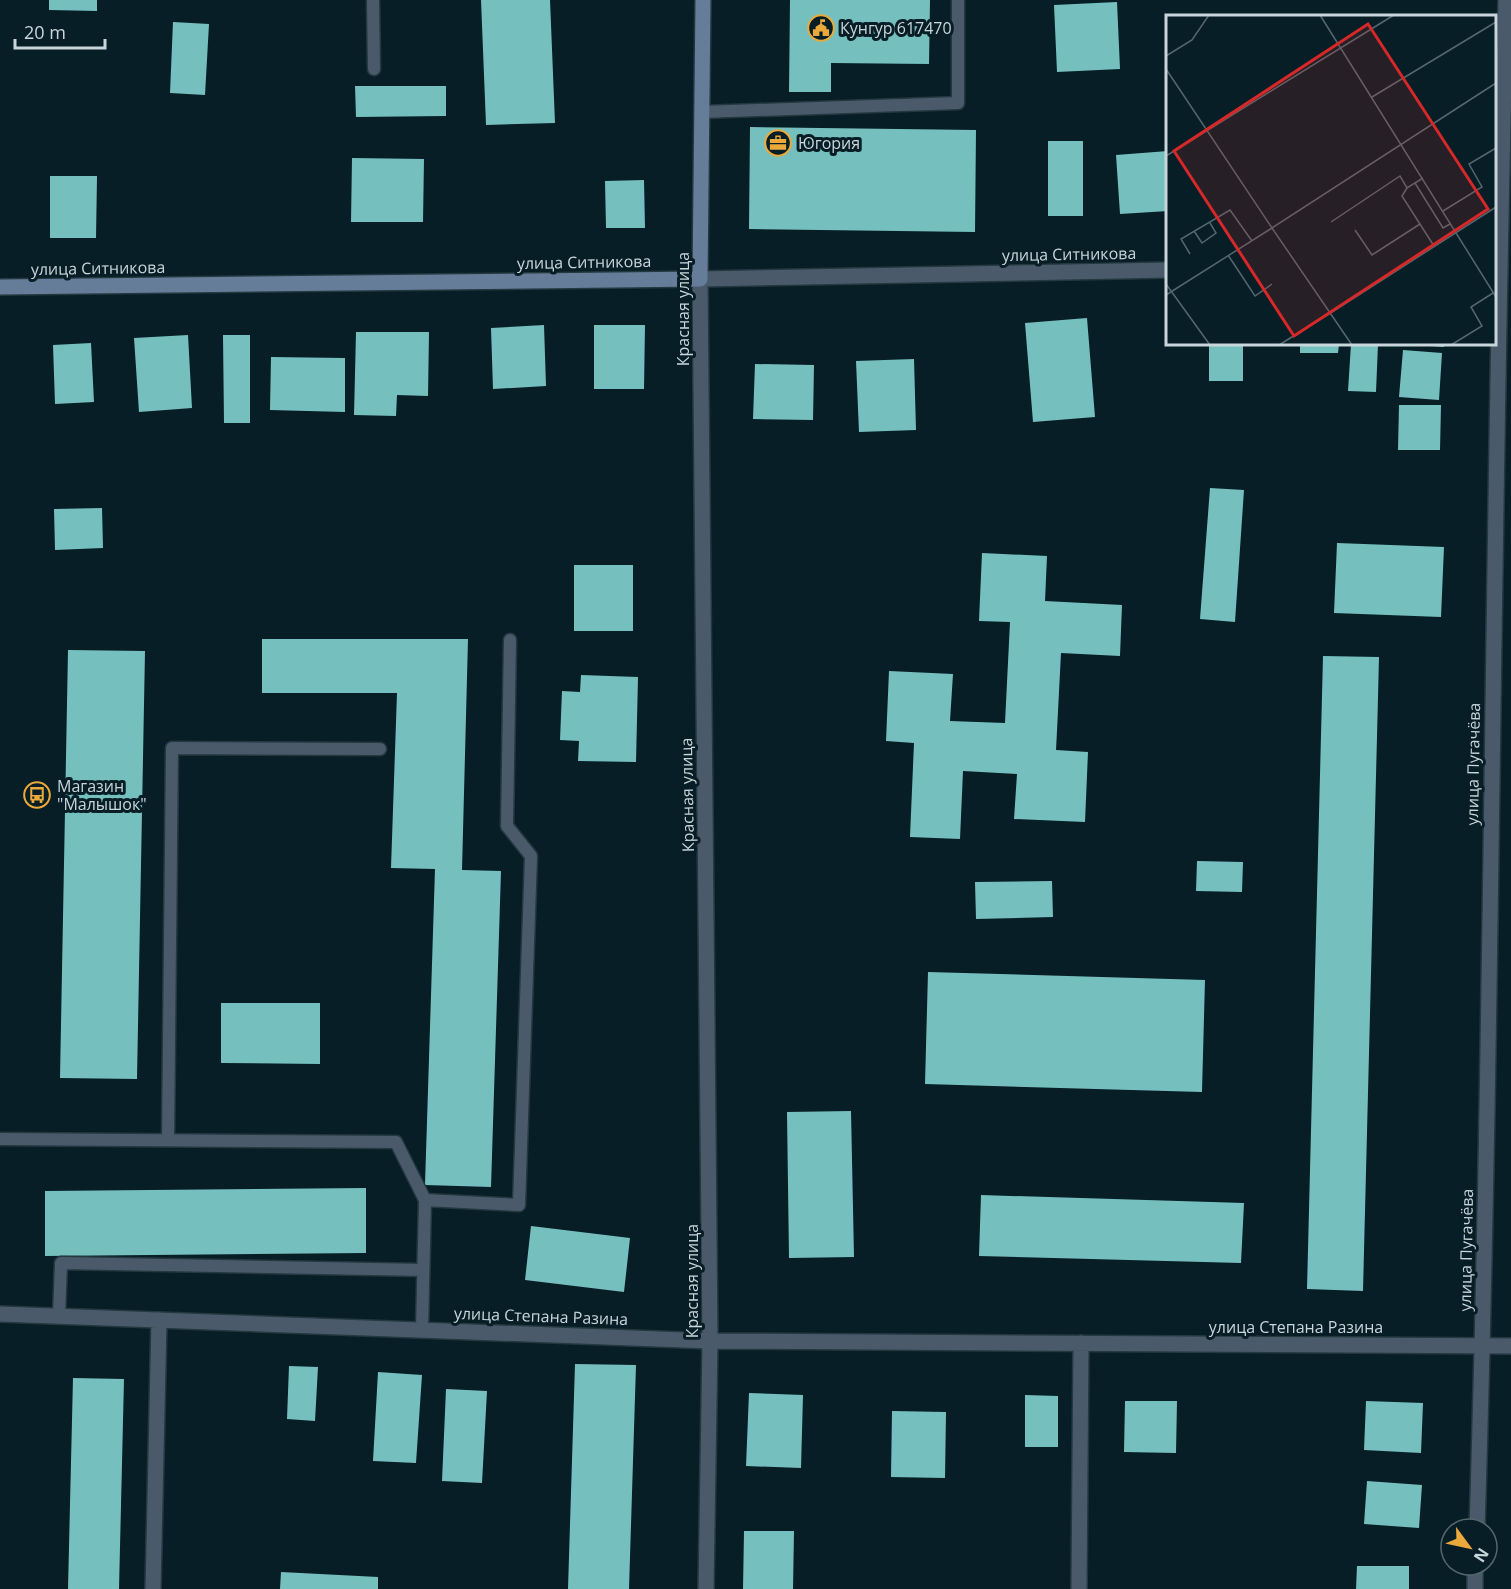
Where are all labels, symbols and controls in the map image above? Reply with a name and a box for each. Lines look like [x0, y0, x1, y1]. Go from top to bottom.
scale bar [15, 12, 105, 50]
public building icon: Кунгур 617470 [806, 13, 836, 43]
inset map [1166, 15, 1496, 345]
place label: Кунгур 617470 [840, 17, 952, 39]
text: 20 m [24, 20, 66, 44]
office icon: Югория [763, 128, 793, 158]
place label: Югория [798, 132, 860, 154]
street label: улица Ситникова [1002, 242, 1136, 266]
street label: улица Ситникова [517, 250, 651, 274]
street label: Красная улица [672, 252, 694, 366]
street label: улица Ситникова [31, 256, 165, 280]
street label: улица Пугачёва [1461, 702, 1485, 826]
street label: Красная улица [675, 738, 699, 852]
place label: Магазин "Малышок" [57, 775, 147, 815]
bus stop icon: Магазин "Малышок" [22, 780, 52, 810]
street label: улица Пугачёва [1454, 1188, 1478, 1312]
street label: Красная улица [681, 1224, 703, 1338]
street label: улица Степана Разина [453, 1302, 629, 1330]
street label: улица Степана Разина [1209, 1316, 1383, 1338]
north arrow [1439, 1517, 1499, 1577]
text: N [1469, 1544, 1494, 1567]

